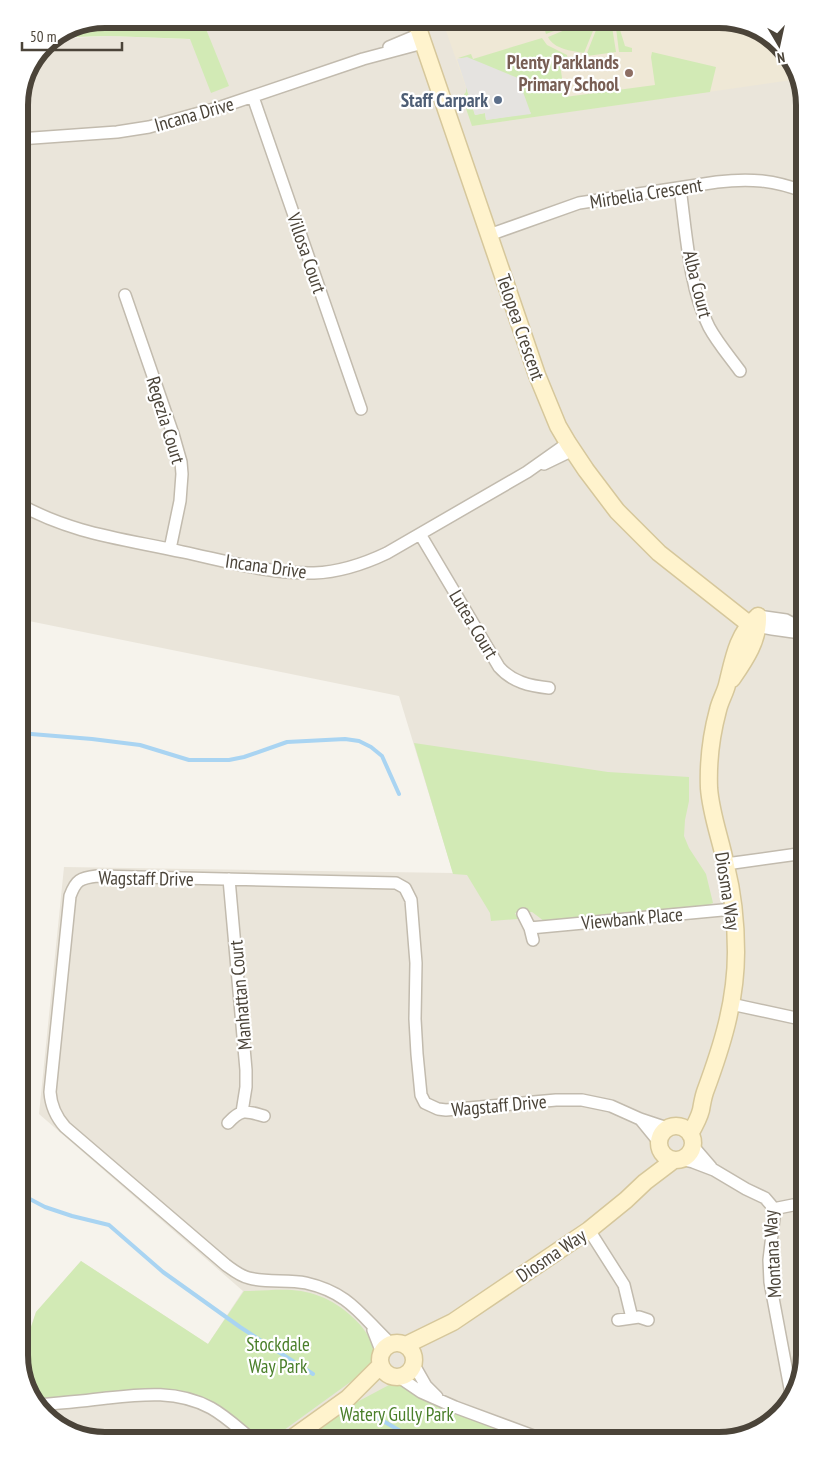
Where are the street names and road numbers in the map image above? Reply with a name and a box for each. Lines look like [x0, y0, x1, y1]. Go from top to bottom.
street label: Incana Drive [151, 91, 237, 137]
street label: Mirbelia Crescent [588, 172, 705, 214]
street label: Villosa Court [282, 209, 332, 297]
street label: Alba Court [678, 248, 718, 321]
street label: Telopea Crescent [492, 271, 551, 384]
street label: Regezia Court [141, 373, 191, 467]
street label: Incana Drive [224, 548, 308, 584]
street label: Lutea Court [444, 585, 504, 663]
street label: Diosma Way [710, 850, 746, 933]
street label: Wagstaff Drive [98, 865, 194, 891]
street label: Viewbank Place [579, 902, 684, 934]
street label: Manhattan Court [223, 938, 257, 1051]
street label: Wagstaff Drive [450, 1089, 548, 1121]
street label: Montana Way [758, 1209, 786, 1299]
street label: Diosma Way [511, 1222, 591, 1287]

